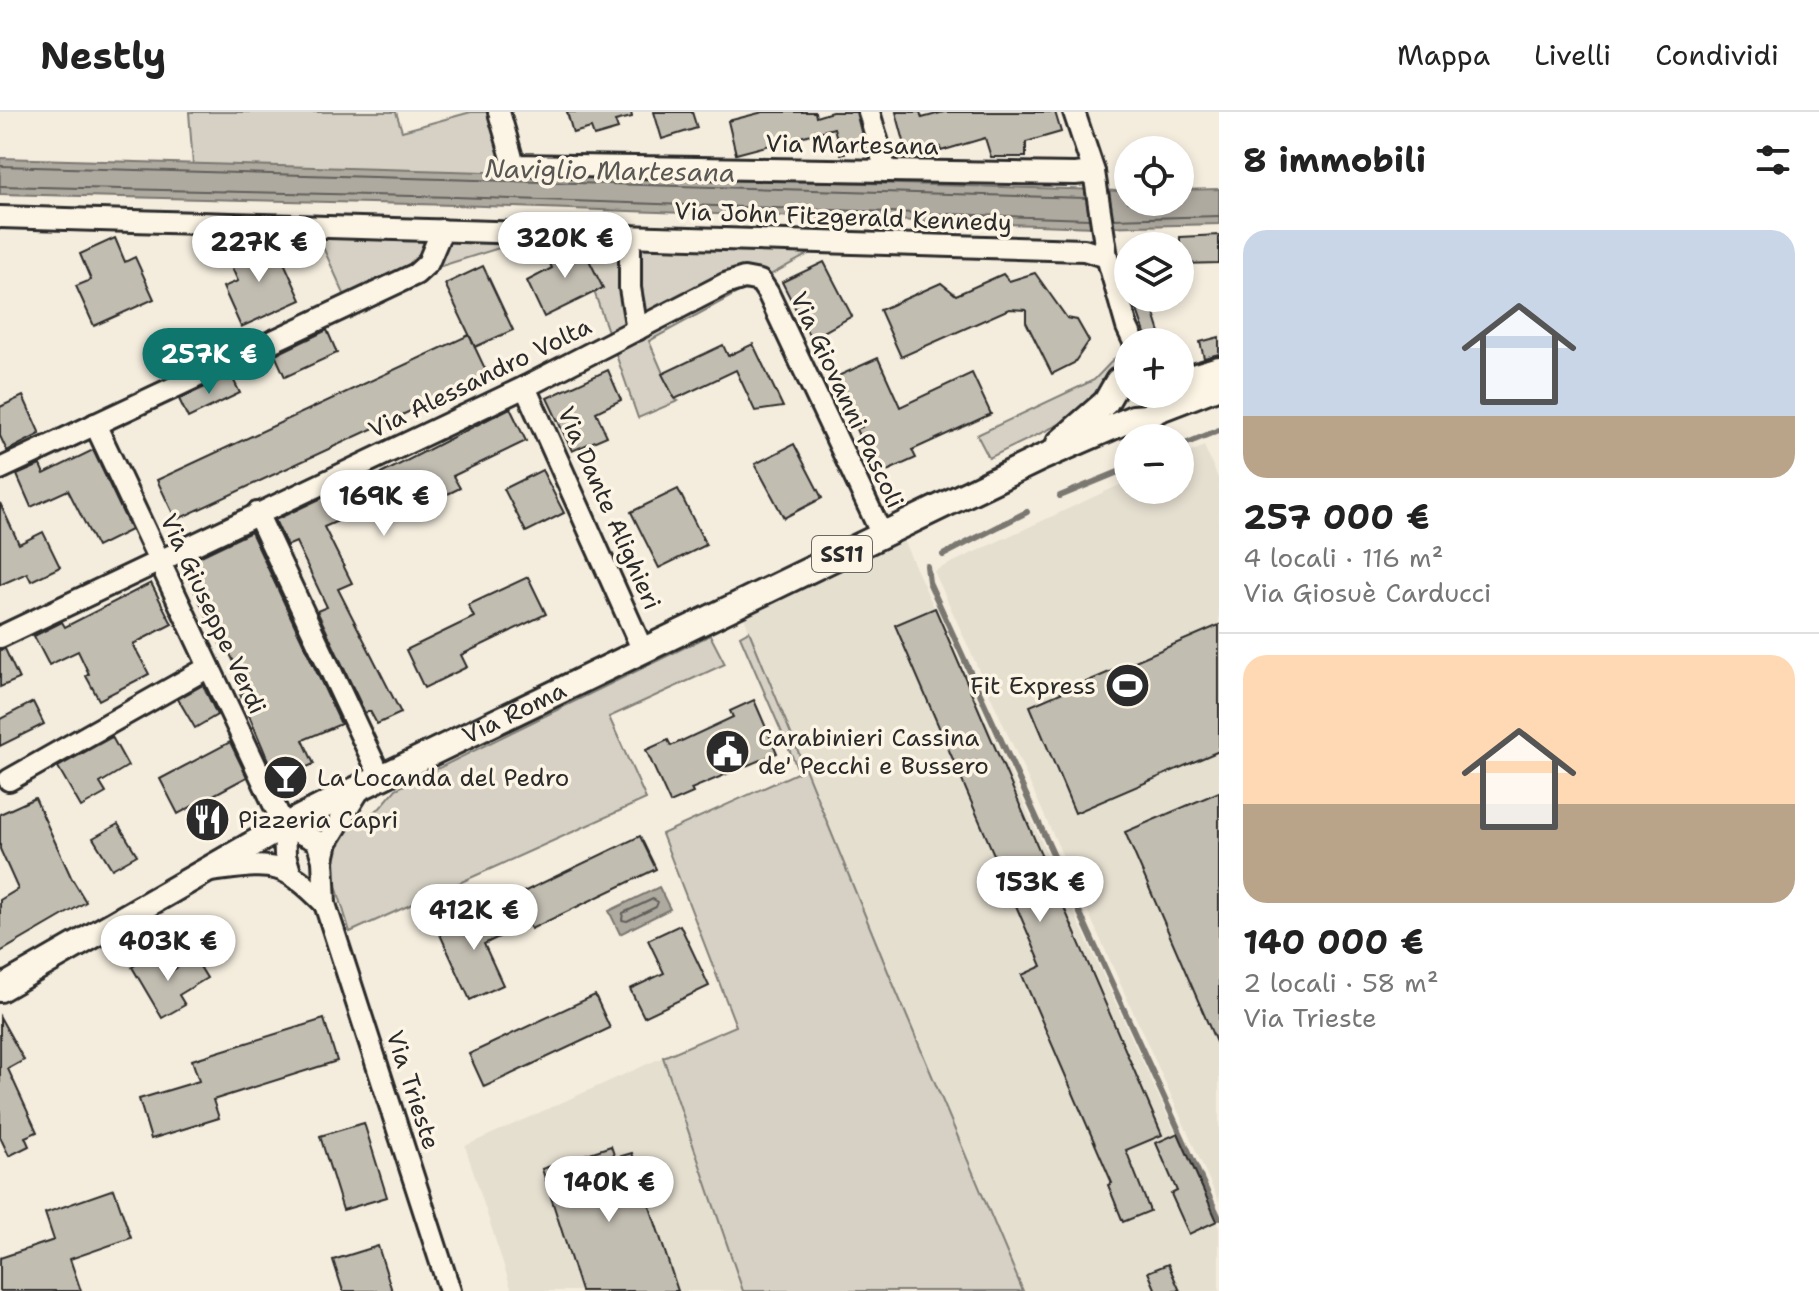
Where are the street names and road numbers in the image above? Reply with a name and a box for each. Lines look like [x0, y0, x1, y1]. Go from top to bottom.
street label: Via Martesana [765, 127, 939, 163]
street label: Via John Fitzgerald Kennedy [674, 195, 1012, 239]
street label: Via Giovanni Pascoli [783, 287, 911, 513]
street label: Via Alessandro Volta [363, 310, 597, 446]
street label: Via Dante Alighieri [550, 401, 668, 615]
street label: Via Giuseppe Verdi [153, 509, 273, 719]
road number: SS11 [812, 536, 872, 572]
street label: Via Roma [457, 674, 572, 752]
street label: Via Trieste [379, 1026, 447, 1154]

